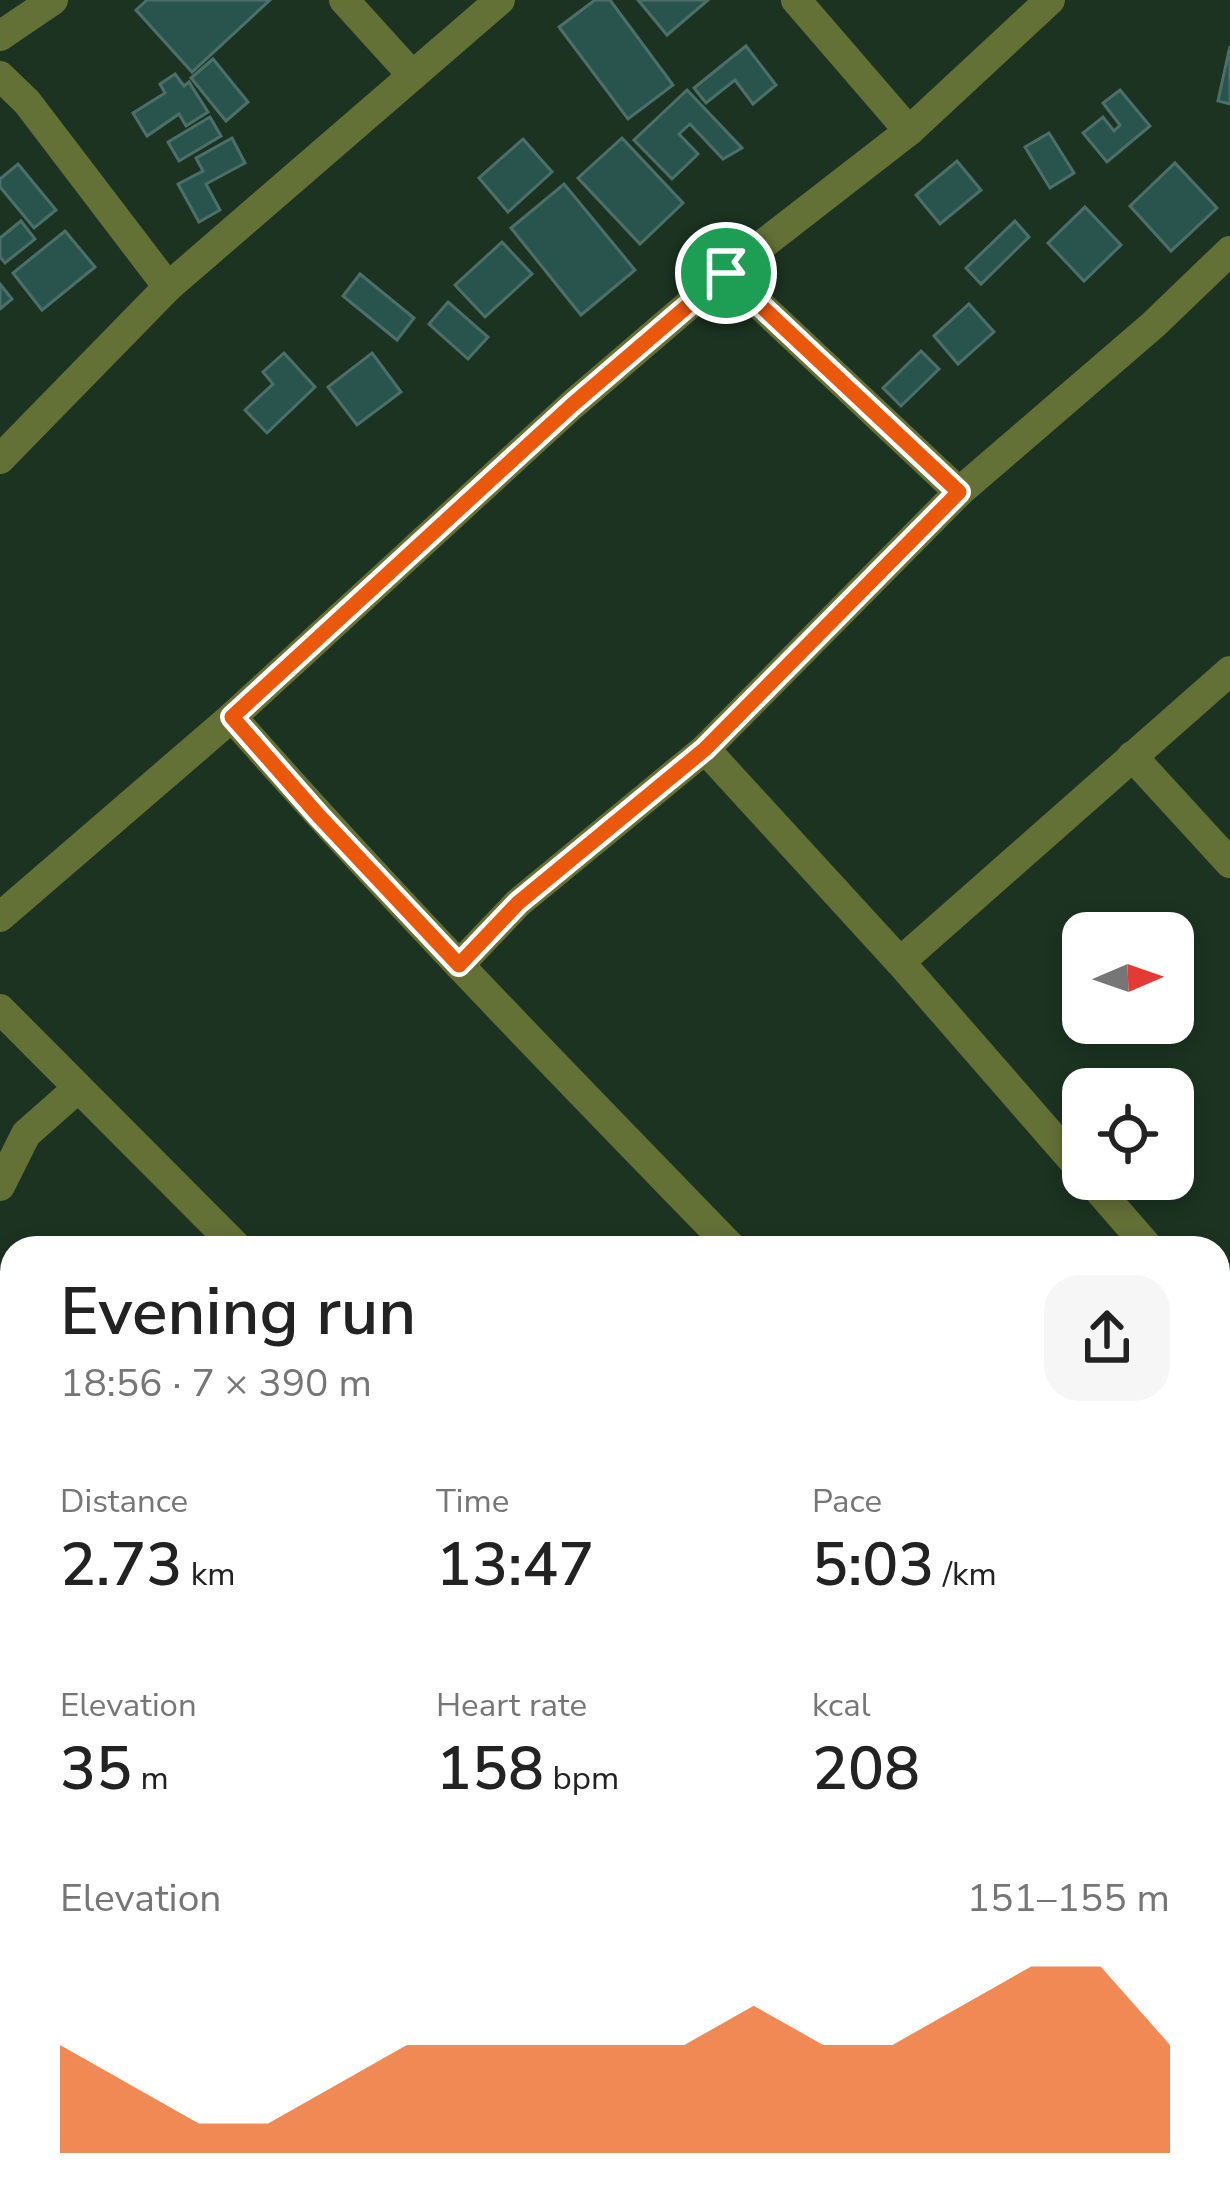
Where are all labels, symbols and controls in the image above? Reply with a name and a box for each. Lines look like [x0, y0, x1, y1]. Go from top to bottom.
pin [675, 222, 777, 324]
icon: arrive [693, 240, 759, 306]
north arrow [1062, 912, 1194, 1044]
map controls [1062, 912, 1194, 1200]
button: locate [1062, 1068, 1194, 1200]
text: Evening run [60, 1267, 416, 1357]
button: share [1044, 1275, 1170, 1401]
text: 18:56 · 7 × 390 m [60, 1357, 372, 1410]
text: Distance [60, 1479, 188, 1524]
text: Time [436, 1479, 509, 1524]
text: Pace [812, 1479, 882, 1524]
text: 2.73 [60, 1524, 182, 1606]
text: 13:47 [436, 1524, 594, 1606]
text: 5:03 [812, 1524, 934, 1606]
text: km [182, 1552, 235, 1597]
text: /km [934, 1552, 997, 1597]
text: Elevation [60, 1683, 197, 1728]
text: Heart rate [436, 1683, 587, 1728]
text: kcal [812, 1683, 871, 1728]
text: 35 [60, 1728, 132, 1810]
text: 158 [436, 1728, 544, 1810]
text: 208 [812, 1728, 920, 1810]
text: m [132, 1756, 169, 1801]
text: bpm [544, 1756, 619, 1801]
text: Elevation [60, 1872, 221, 1925]
text: 151–155 m [967, 1872, 1170, 1925]

